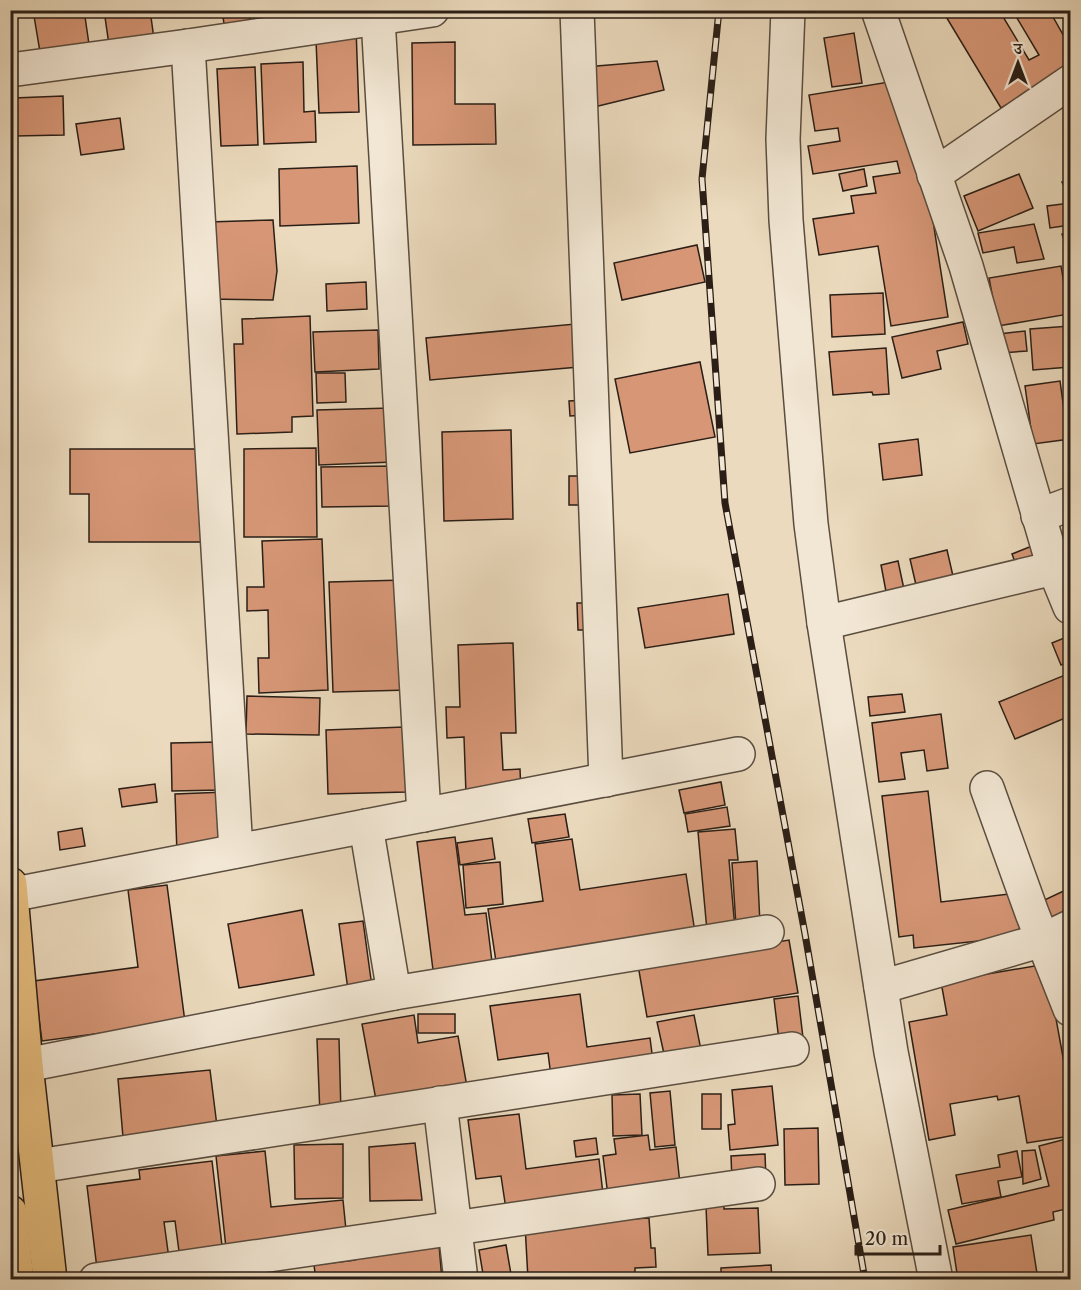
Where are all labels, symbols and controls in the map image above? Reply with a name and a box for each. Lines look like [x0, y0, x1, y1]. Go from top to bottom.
north arrow [988, 33, 1048, 93]
text: उ [1013, 38, 1024, 58]
scale bar [856, 1218, 940, 1256]
text: 20 m [865, 1228, 909, 1250]

